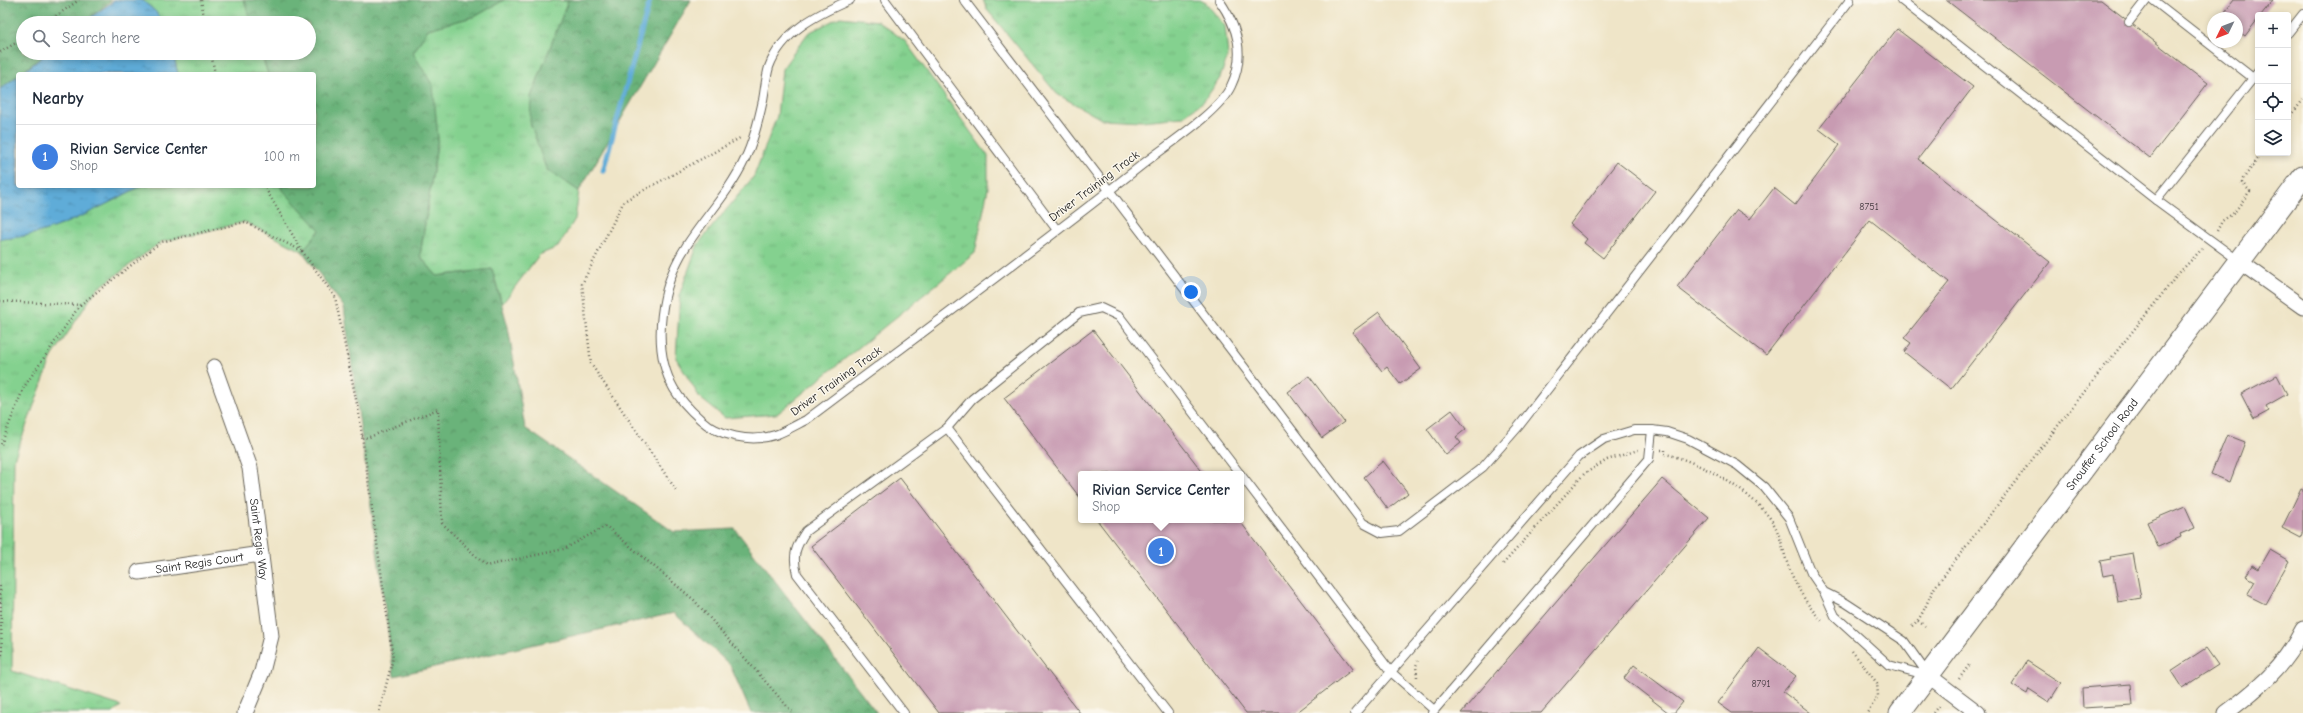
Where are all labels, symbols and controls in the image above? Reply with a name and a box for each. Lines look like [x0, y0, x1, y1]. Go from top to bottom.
north arrow [2207, 12, 2243, 48]
map controls [2255, 12, 2291, 156]
button: + [2255, 12, 2291, 48]
search box [16, 16, 316, 60]
icon: search [30, 27, 52, 49]
text: Search here [62, 29, 140, 47]
button: − [2255, 48, 2291, 84]
button: locate [2255, 84, 2291, 120]
text: Nearby [32, 89, 83, 108]
button: layers [2255, 120, 2291, 156]
text: Rivian Service Center [70, 140, 207, 158]
street label: Driver Training Track [1046, 147, 1142, 224]
text: 1 [42, 149, 48, 164]
text: 100 m [264, 149, 300, 164]
text: Shop [70, 158, 98, 173]
house number: 8751 [1859, 201, 1879, 213]
your location [1181, 282, 1201, 302]
street label: Driver Training Track [788, 343, 884, 419]
street label: Snouffer School Road [2063, 396, 2141, 493]
popup [1078, 471, 1244, 523]
text: Rivian Service Center [1092, 481, 1230, 499]
street label: Saint Regis Way [247, 498, 271, 581]
text: Shop [1092, 499, 1120, 514]
pin: 1 [1148, 536, 1174, 566]
street label: Saint Regis Court [154, 550, 245, 577]
house number: 8791 [1751, 678, 1771, 690]

